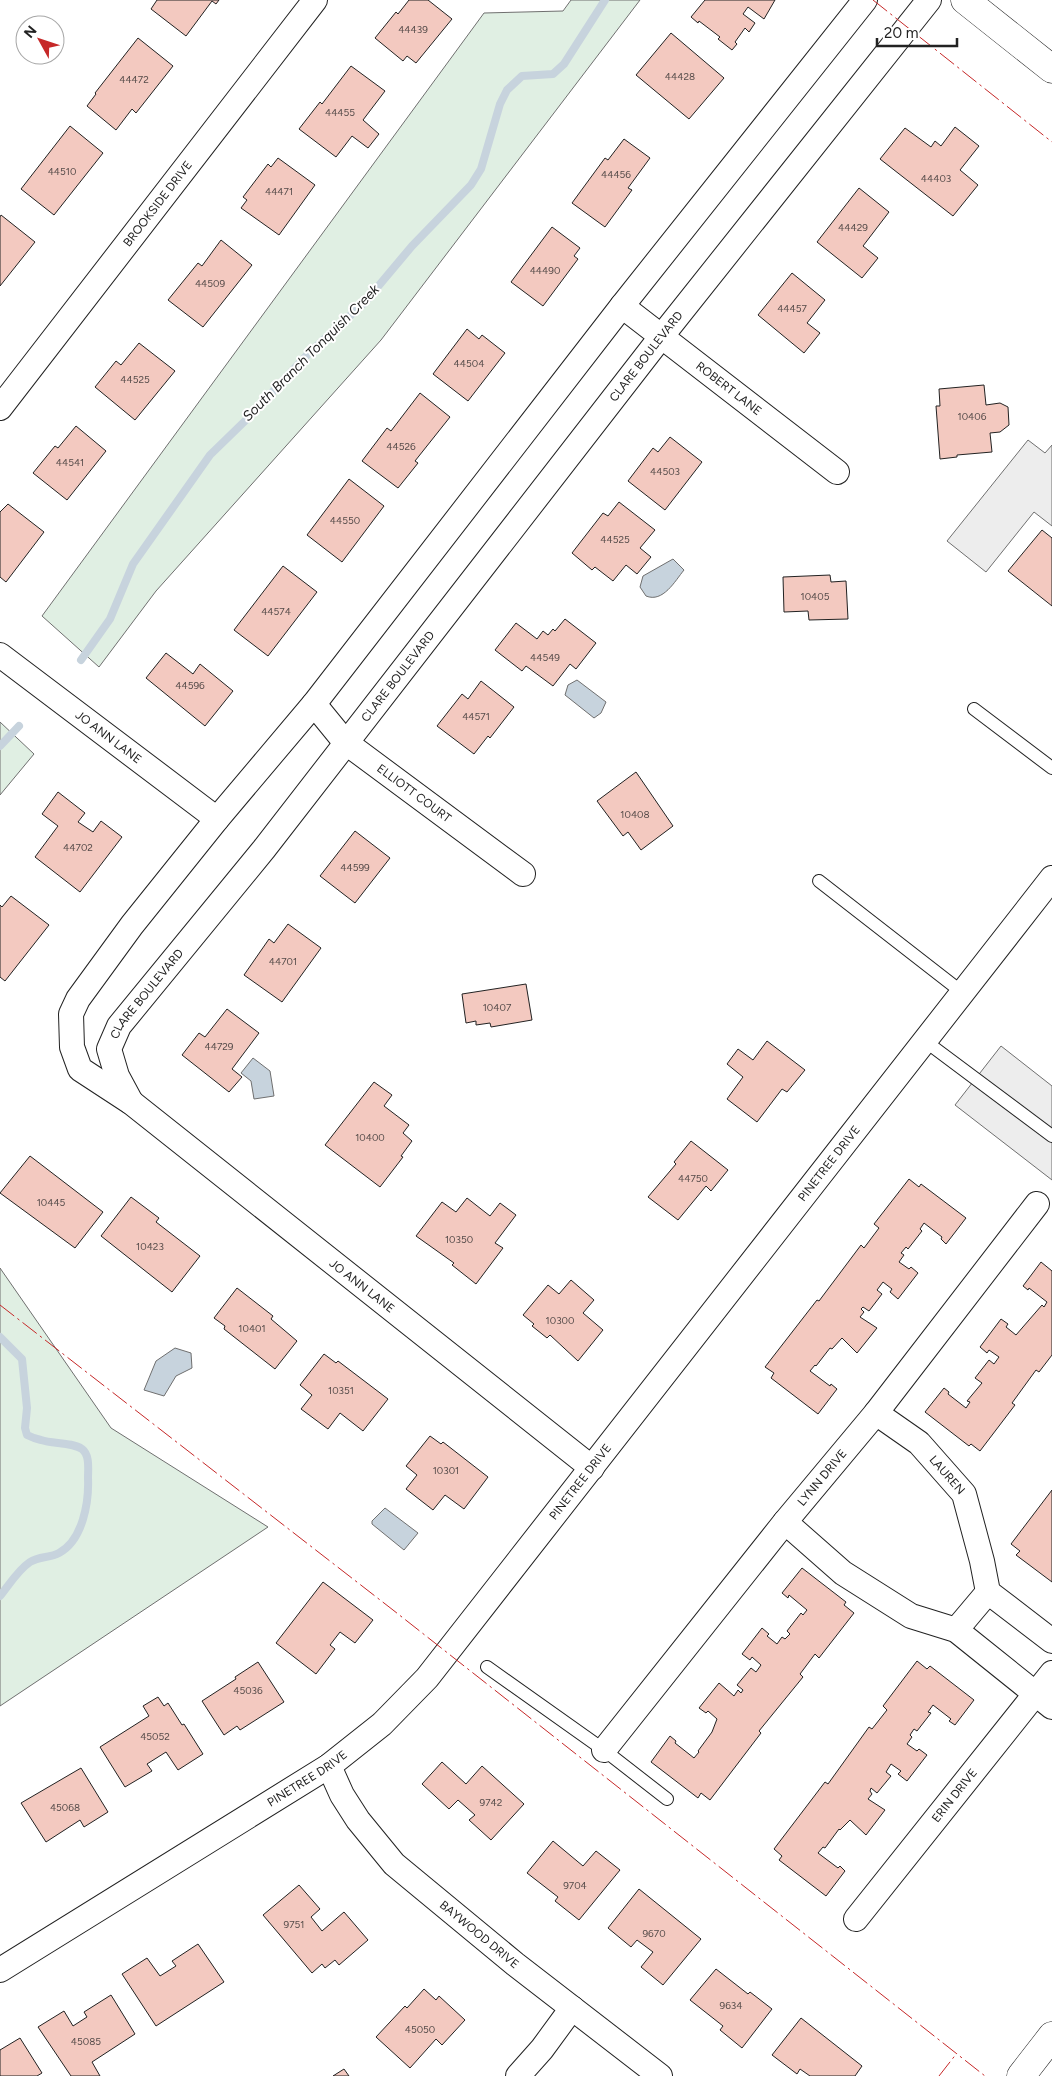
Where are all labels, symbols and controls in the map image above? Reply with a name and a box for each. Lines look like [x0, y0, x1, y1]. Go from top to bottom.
north arrow [15, 15, 65, 65]
scale bar [877, 15, 957, 47]
text: N [20, 22, 40, 42]
house number: 44439 [398, 23, 428, 36]
text: 20 m [884, 24, 918, 42]
house number: 44428 [665, 70, 695, 83]
house number: 44472 [119, 73, 149, 86]
house number: 44455 [325, 106, 355, 119]
street label: BROOKSIDE DRIVE [120, 158, 195, 249]
house number: 44510 [48, 165, 76, 178]
house number: 44456 [601, 168, 631, 181]
house number: 44403 [921, 172, 951, 185]
house number: 44471 [265, 185, 293, 198]
house number: 44429 [838, 221, 868, 234]
house number: 44490 [530, 264, 560, 277]
house number: 44509 [195, 277, 225, 290]
water label: South Branch Tonquish Creek [239, 280, 384, 425]
house number: 44457 [777, 302, 808, 315]
street label: CLARE BOULEVARD [607, 308, 686, 404]
house number: 44504 [454, 357, 484, 370]
street label: ROBERT LANE [693, 359, 764, 418]
house number: 44525 [120, 373, 150, 386]
house number: 10406 [958, 410, 987, 423]
house number: 44526 [386, 440, 416, 453]
house number: 44541 [56, 456, 84, 469]
house number: 44503 [650, 465, 680, 478]
house number: 44550 [330, 514, 360, 527]
house number: 44525 [600, 533, 630, 546]
house number: 10405 [801, 590, 830, 603]
house number: 44574 [261, 605, 291, 618]
street label: CLARE BOULEVARD [358, 628, 437, 724]
house number: 44549 [530, 651, 560, 664]
house number: 44596 [175, 679, 205, 692]
street label: JO ANN LANE [73, 708, 144, 766]
house number: 44571 [462, 710, 490, 723]
street label: ELLIOTT COURT [374, 761, 454, 826]
house number: 10408 [620, 808, 650, 821]
house number: 44702 [63, 841, 93, 854]
house number: 44599 [340, 861, 370, 874]
street label: CLARE BOULEVARD [107, 946, 186, 1041]
house number: 44701 [269, 955, 297, 968]
house number: 10407 [483, 1001, 512, 1014]
house number: 44729 [204, 1040, 234, 1053]
street label: PINETREE DRIVE [795, 1123, 863, 1204]
house number: 10400 [355, 1131, 385, 1144]
house number: 44750 [678, 1172, 708, 1185]
house number: 10445 [37, 1196, 66, 1209]
house number: 10350 [445, 1233, 473, 1246]
house number: 10423 [136, 1240, 164, 1253]
street label: JO ANN LANE [327, 1256, 397, 1316]
house number: 10300 [546, 1314, 574, 1327]
house number: 10401 [238, 1322, 266, 1335]
house number: 10351 [328, 1384, 354, 1397]
street label: PINETREE DRIVE [546, 1441, 614, 1523]
street label: LYNN DRIVE [794, 1446, 850, 1509]
street label: LAUREN [926, 1453, 968, 1497]
house number: 10301 [433, 1464, 459, 1477]
house number: 45036 [233, 1684, 263, 1697]
house number: 45052 [140, 1730, 170, 1743]
street label: PINETREE DRIVE [265, 1747, 350, 1810]
street label: ERIN DRIVE [929, 1766, 980, 1825]
house number: 9742 [480, 1796, 502, 1809]
house number: 45068 [50, 1801, 80, 1814]
house number: 9704 [563, 1879, 587, 1892]
street label: BAYWOOD DRIVE [437, 1898, 522, 1971]
house number: 9751 [284, 1918, 304, 1931]
house number: 9670 [642, 1927, 666, 1940]
house number: 9634 [720, 1999, 742, 2012]
house number: 45050 [405, 2023, 435, 2036]
house number: 45085 [71, 2035, 101, 2048]

